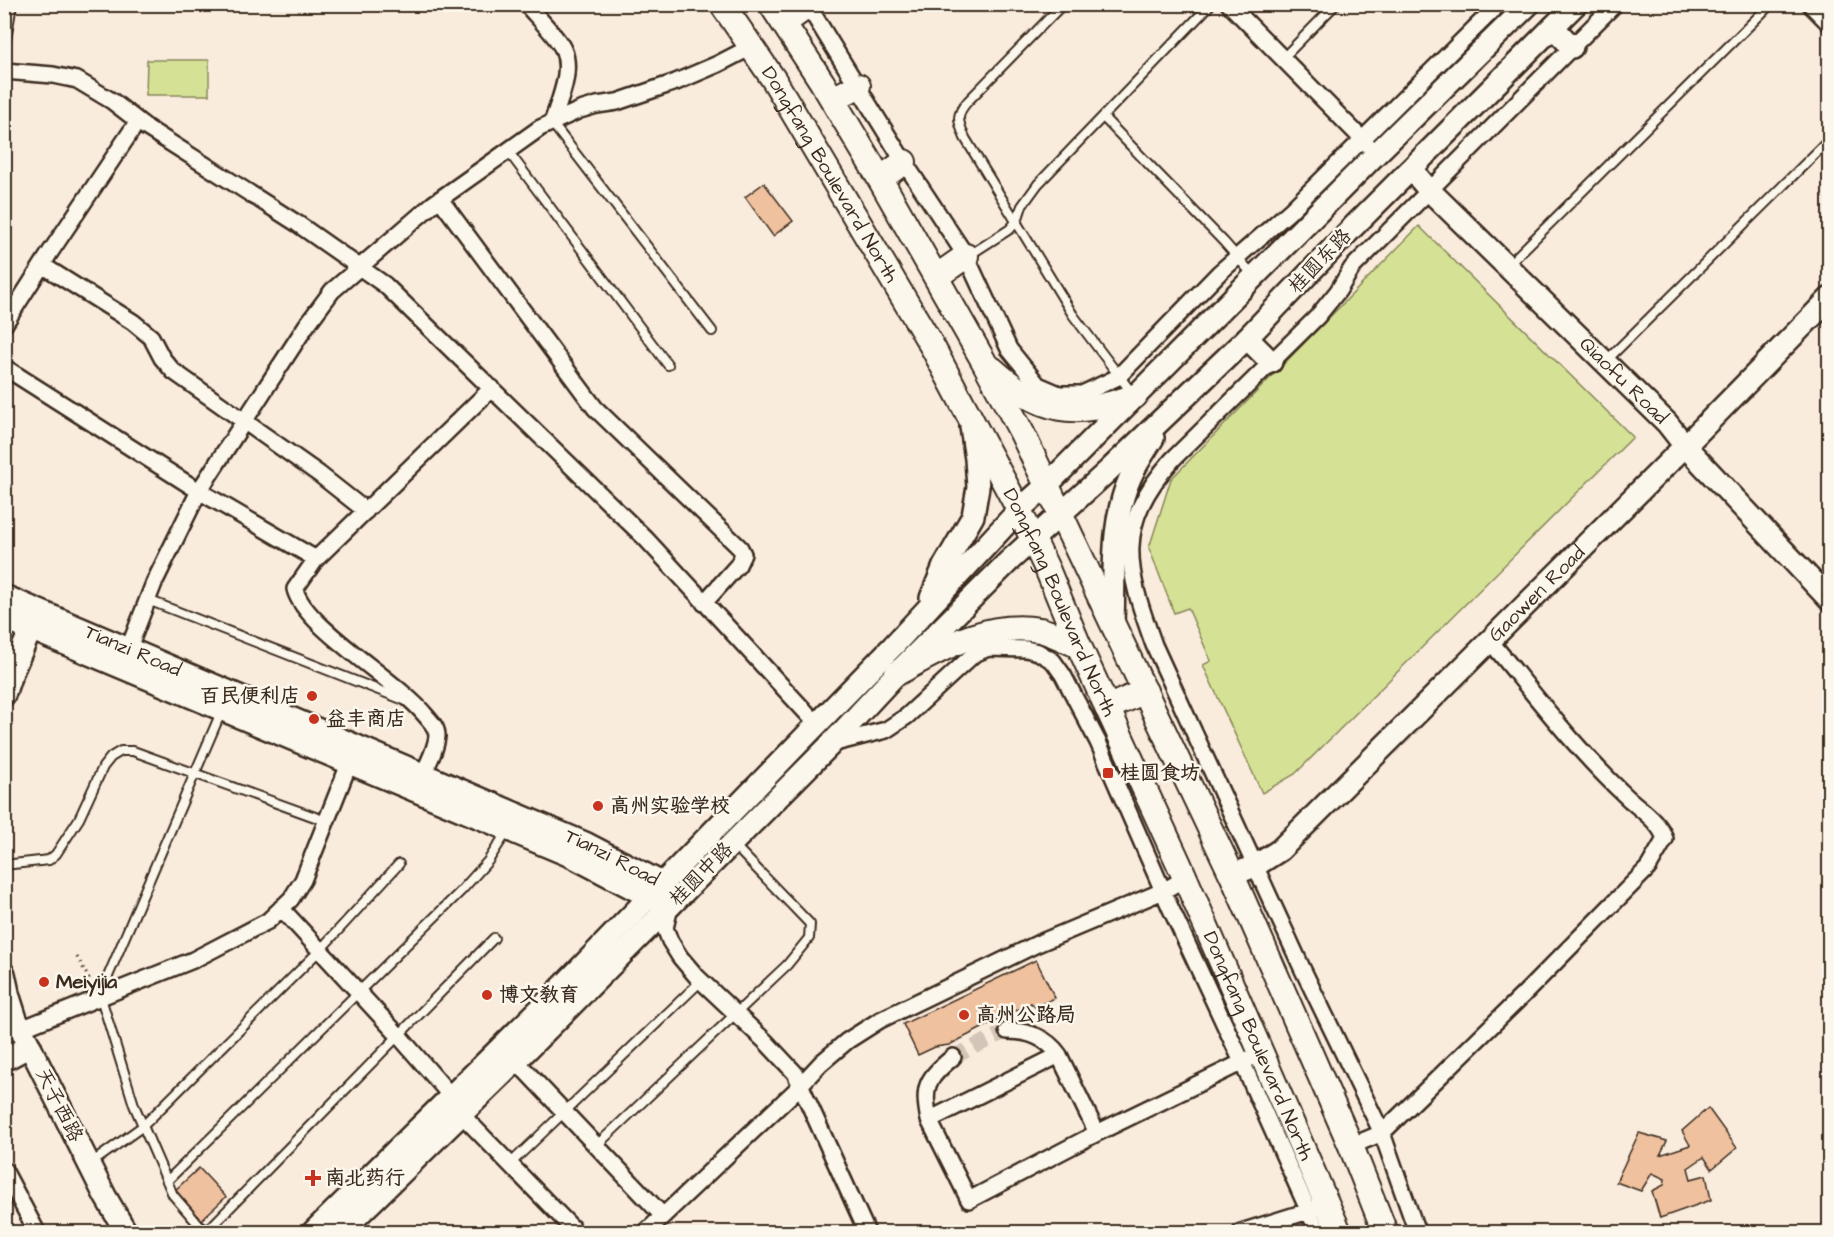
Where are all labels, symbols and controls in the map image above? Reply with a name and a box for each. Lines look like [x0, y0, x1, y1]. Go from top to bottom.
street label: Dongfang Boulevard North [755, 61, 905, 288]
street label: 桂圆东路 [1282, 222, 1359, 299]
street label: Qiaofu Road [1573, 330, 1674, 431]
street label: Dongfang Boulevard North [996, 483, 1123, 721]
street label: Gaowen Road [1482, 539, 1591, 648]
street label: Tianzi Road [80, 618, 186, 684]
place label: 百民便利店 [200, 682, 300, 710]
marker: 百民便利店 [305, 689, 319, 703]
place label: 益丰商店 [326, 705, 406, 733]
marker: 益丰商店 [307, 712, 321, 726]
place label: 桂圆食坊 [1120, 759, 1200, 787]
marker: 桂圆食坊 [1101, 766, 1115, 780]
place label: 高州实验学校 [610, 792, 730, 820]
marker: 高州实验学校 [591, 799, 605, 813]
street label: Tianzi Road [560, 822, 664, 893]
street label: 桂圆中路 [663, 835, 740, 912]
street label: Dongfang Boulevard North [1196, 927, 1320, 1165]
place label: Meiyijia [56, 968, 118, 997]
marker: Meiyijia [37, 975, 51, 989]
place label: 博文教育 [499, 981, 579, 1009]
marker: 博文教育 [480, 988, 494, 1002]
place label: 高州公路局 [976, 1001, 1076, 1029]
marker: 高州公路局 [957, 1008, 971, 1022]
street label: 天子西路 [28, 1063, 90, 1148]
place label: 南北药行 [325, 1164, 405, 1192]
marker: 南北药行 [306, 1171, 320, 1185]

